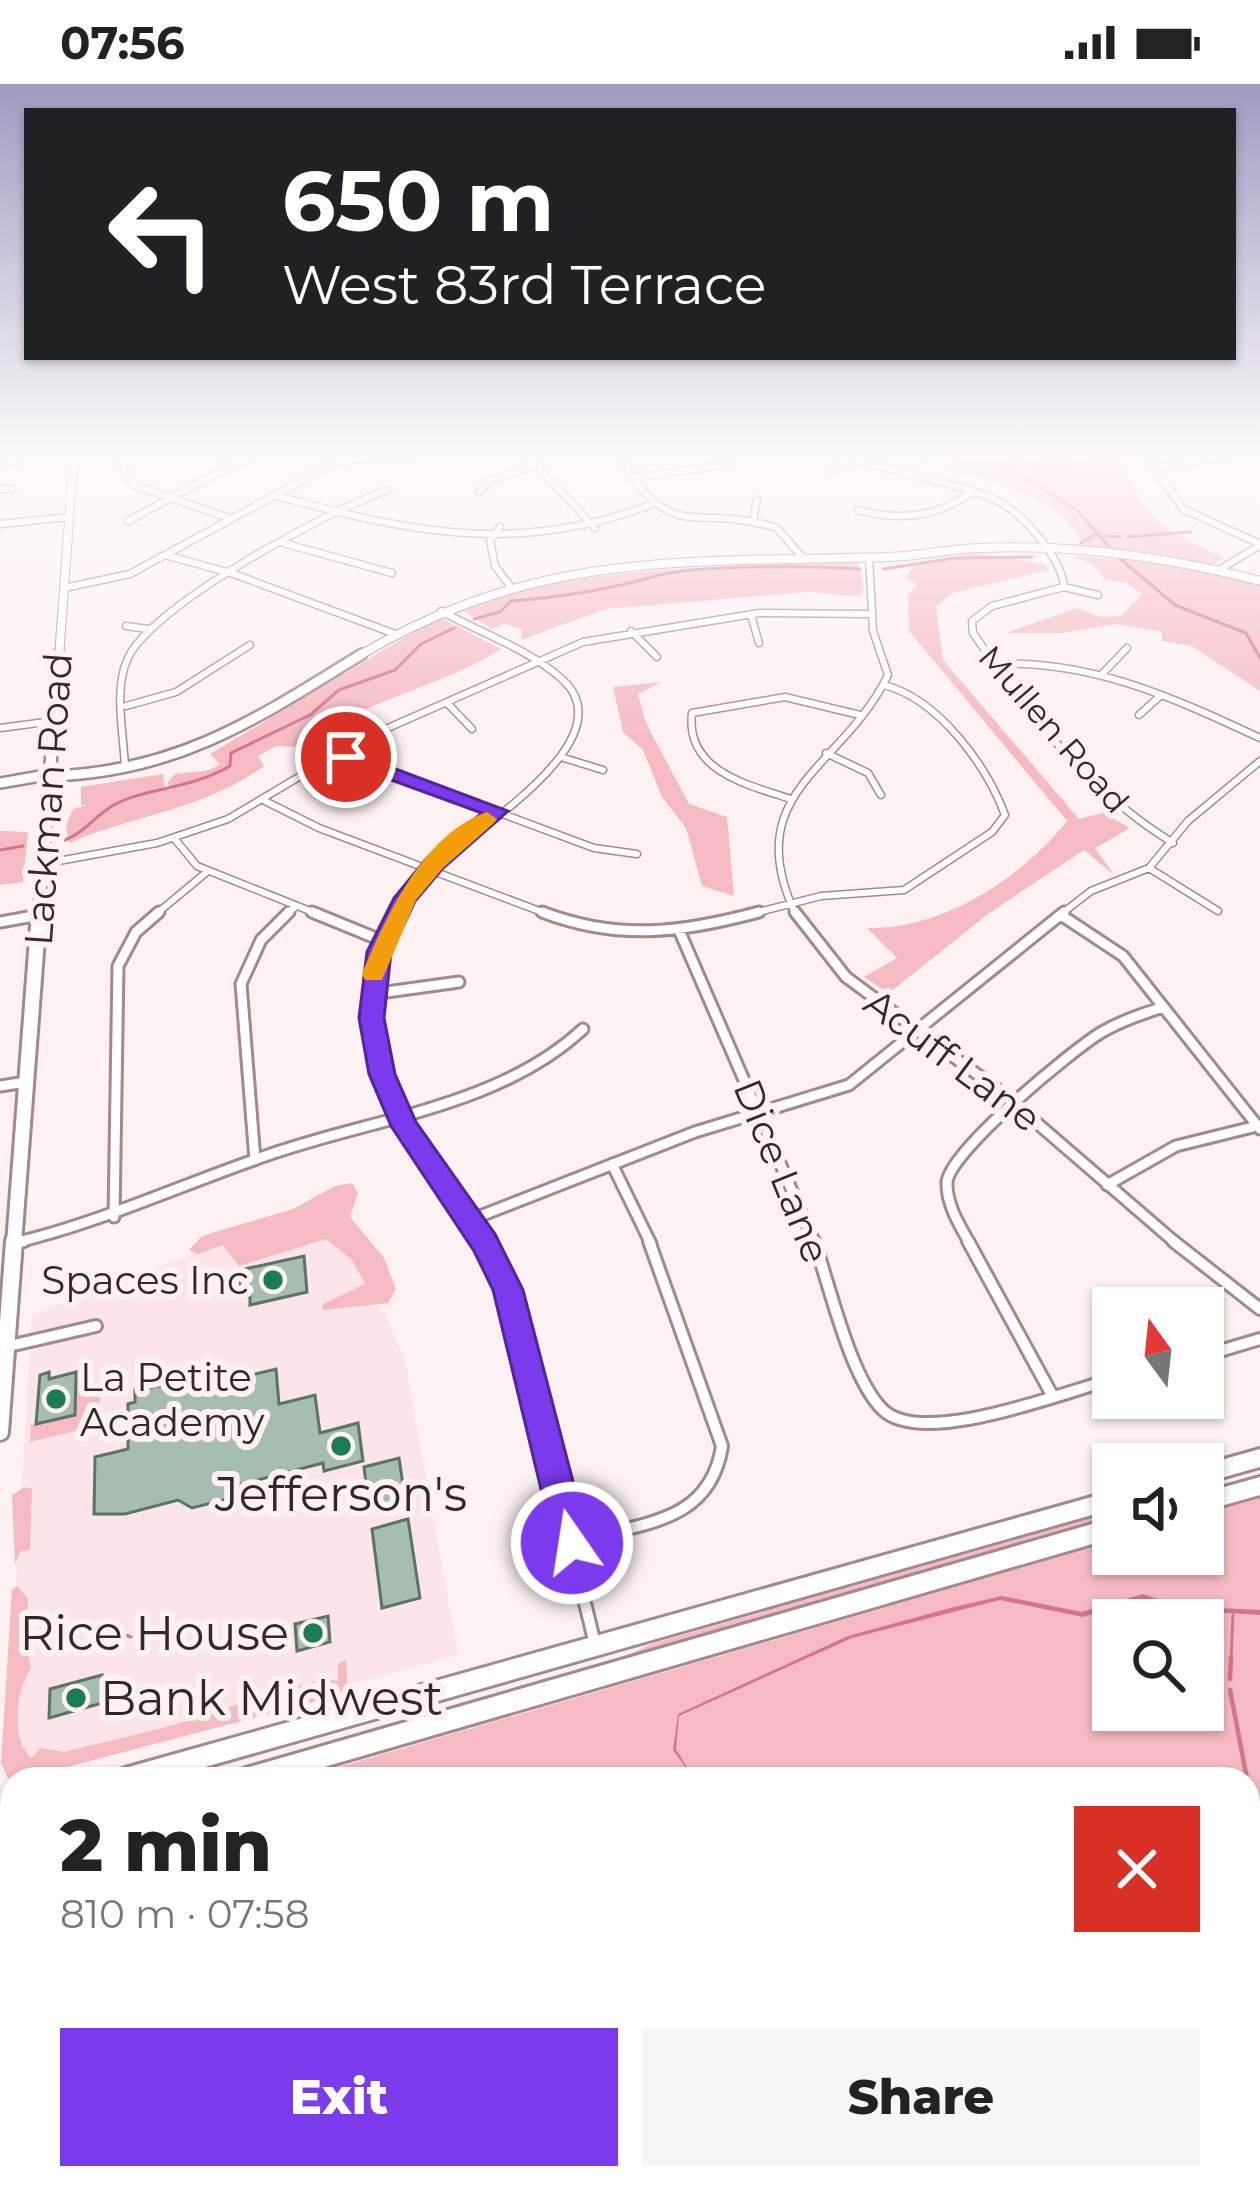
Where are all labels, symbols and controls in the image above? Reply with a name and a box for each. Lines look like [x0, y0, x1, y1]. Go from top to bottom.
text: 07:56 [60, 15, 185, 70]
text: 650 m [282, 150, 554, 252]
icon: left [84, 156, 240, 312]
text: West 83rd Terrace [282, 252, 766, 318]
street label: Mullen Road [970, 637, 1138, 821]
street label: Lackman Road [14, 651, 82, 947]
pin [295, 706, 397, 808]
icon: arrive [313, 724, 379, 790]
street label: Acuff Lane [855, 978, 1051, 1142]
street label: Dice Lane [723, 1072, 841, 1270]
place label: Spaces Inc [41, 1256, 249, 1304]
marker: Spaces Inc [260, 1267, 286, 1293]
north arrow [1092, 1287, 1224, 1419]
map controls [1092, 1287, 1224, 1731]
place label: La Petite Academy [80, 1353, 265, 1446]
marker: La Petite Academy [43, 1386, 69, 1412]
marker: Jefferson's [328, 1433, 354, 1459]
button: sound [1092, 1443, 1224, 1575]
place label: Jefferson's [214, 1465, 467, 1523]
position arrow [509, 1480, 635, 1606]
button: search [1092, 1599, 1224, 1731]
place label: Rice House [19, 1604, 289, 1662]
marker: Rice House [300, 1620, 326, 1646]
place label: Bank Midwest [100, 1669, 443, 1727]
marker: Bank Midwest [63, 1685, 89, 1711]
text: 2 min [60, 1801, 272, 1889]
button: close [1074, 1806, 1200, 1932]
text: 810 m · 07:58 [60, 1890, 310, 1938]
button: Exit [60, 2028, 618, 2166]
button: Share [642, 2028, 1200, 2166]

